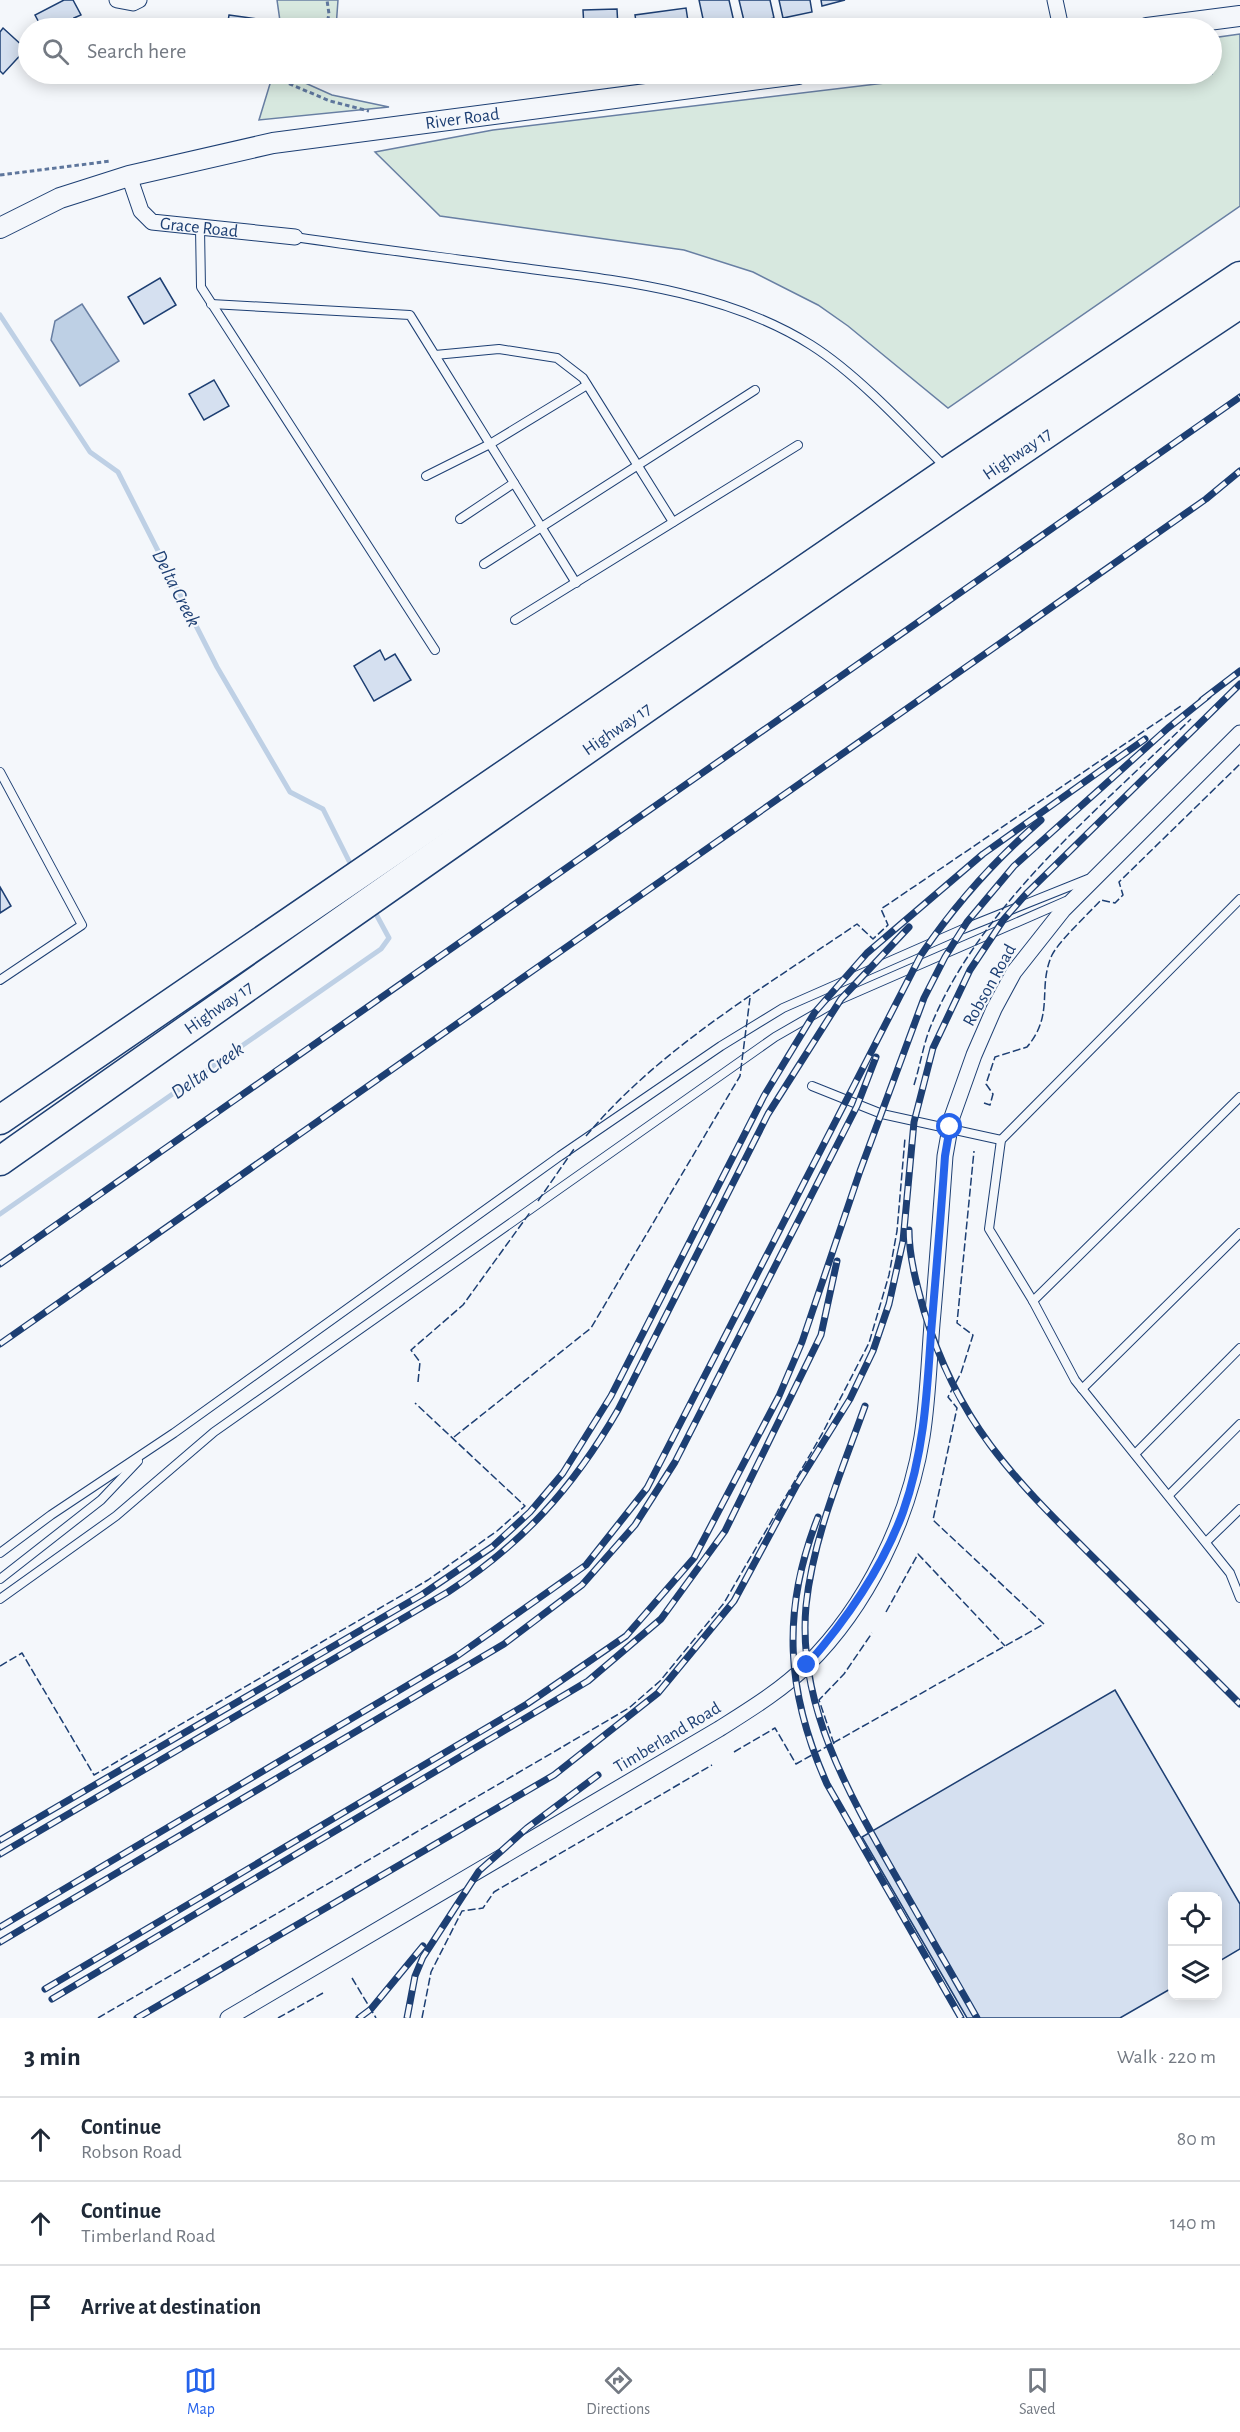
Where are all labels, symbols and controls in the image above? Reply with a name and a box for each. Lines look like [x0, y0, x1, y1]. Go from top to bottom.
search box [18, 18, 1222, 84]
icon: search [39, 35, 72, 68]
text: Search here [87, 40, 186, 62]
street label: River Road [424, 105, 500, 133]
street label: Grace Road [159, 215, 239, 241]
street label: Highway 17 [980, 425, 1055, 484]
water label: Delta Creek [148, 547, 204, 630]
street label: Highway 17 [580, 700, 655, 759]
street label: Robson Road [960, 941, 1020, 1030]
street label: Highway 17 [182, 978, 256, 1038]
water label: Delta Creek [168, 1039, 247, 1103]
route start [936, 1113, 962, 1139]
route end [793, 1651, 819, 1677]
street label: Timberland Road [611, 1699, 724, 1777]
map controls [1168, 1892, 1222, 2000]
button: locate [1168, 1892, 1222, 1946]
button: layers [1168, 1946, 1222, 2000]
text: 3 min [24, 2044, 81, 2070]
text: Walk · 220 m [1117, 2047, 1216, 2067]
text: Continue [81, 2116, 161, 2138]
icon: ahead [24, 2123, 57, 2156]
text: 80 m [1177, 2129, 1216, 2149]
text: Robson Road [81, 2142, 182, 2162]
text: Continue [81, 2200, 161, 2222]
icon: ahead [24, 2207, 57, 2240]
text: 140 m [1170, 2213, 1216, 2233]
text: Timberland Road [81, 2226, 215, 2246]
icon: arrive [24, 2291, 57, 2324]
text: Arrive at destination [81, 2296, 261, 2318]
tab: Map [184, 2364, 217, 2419]
tab: Directions [586, 2364, 650, 2419]
tab: Saved [1019, 2364, 1056, 2419]

